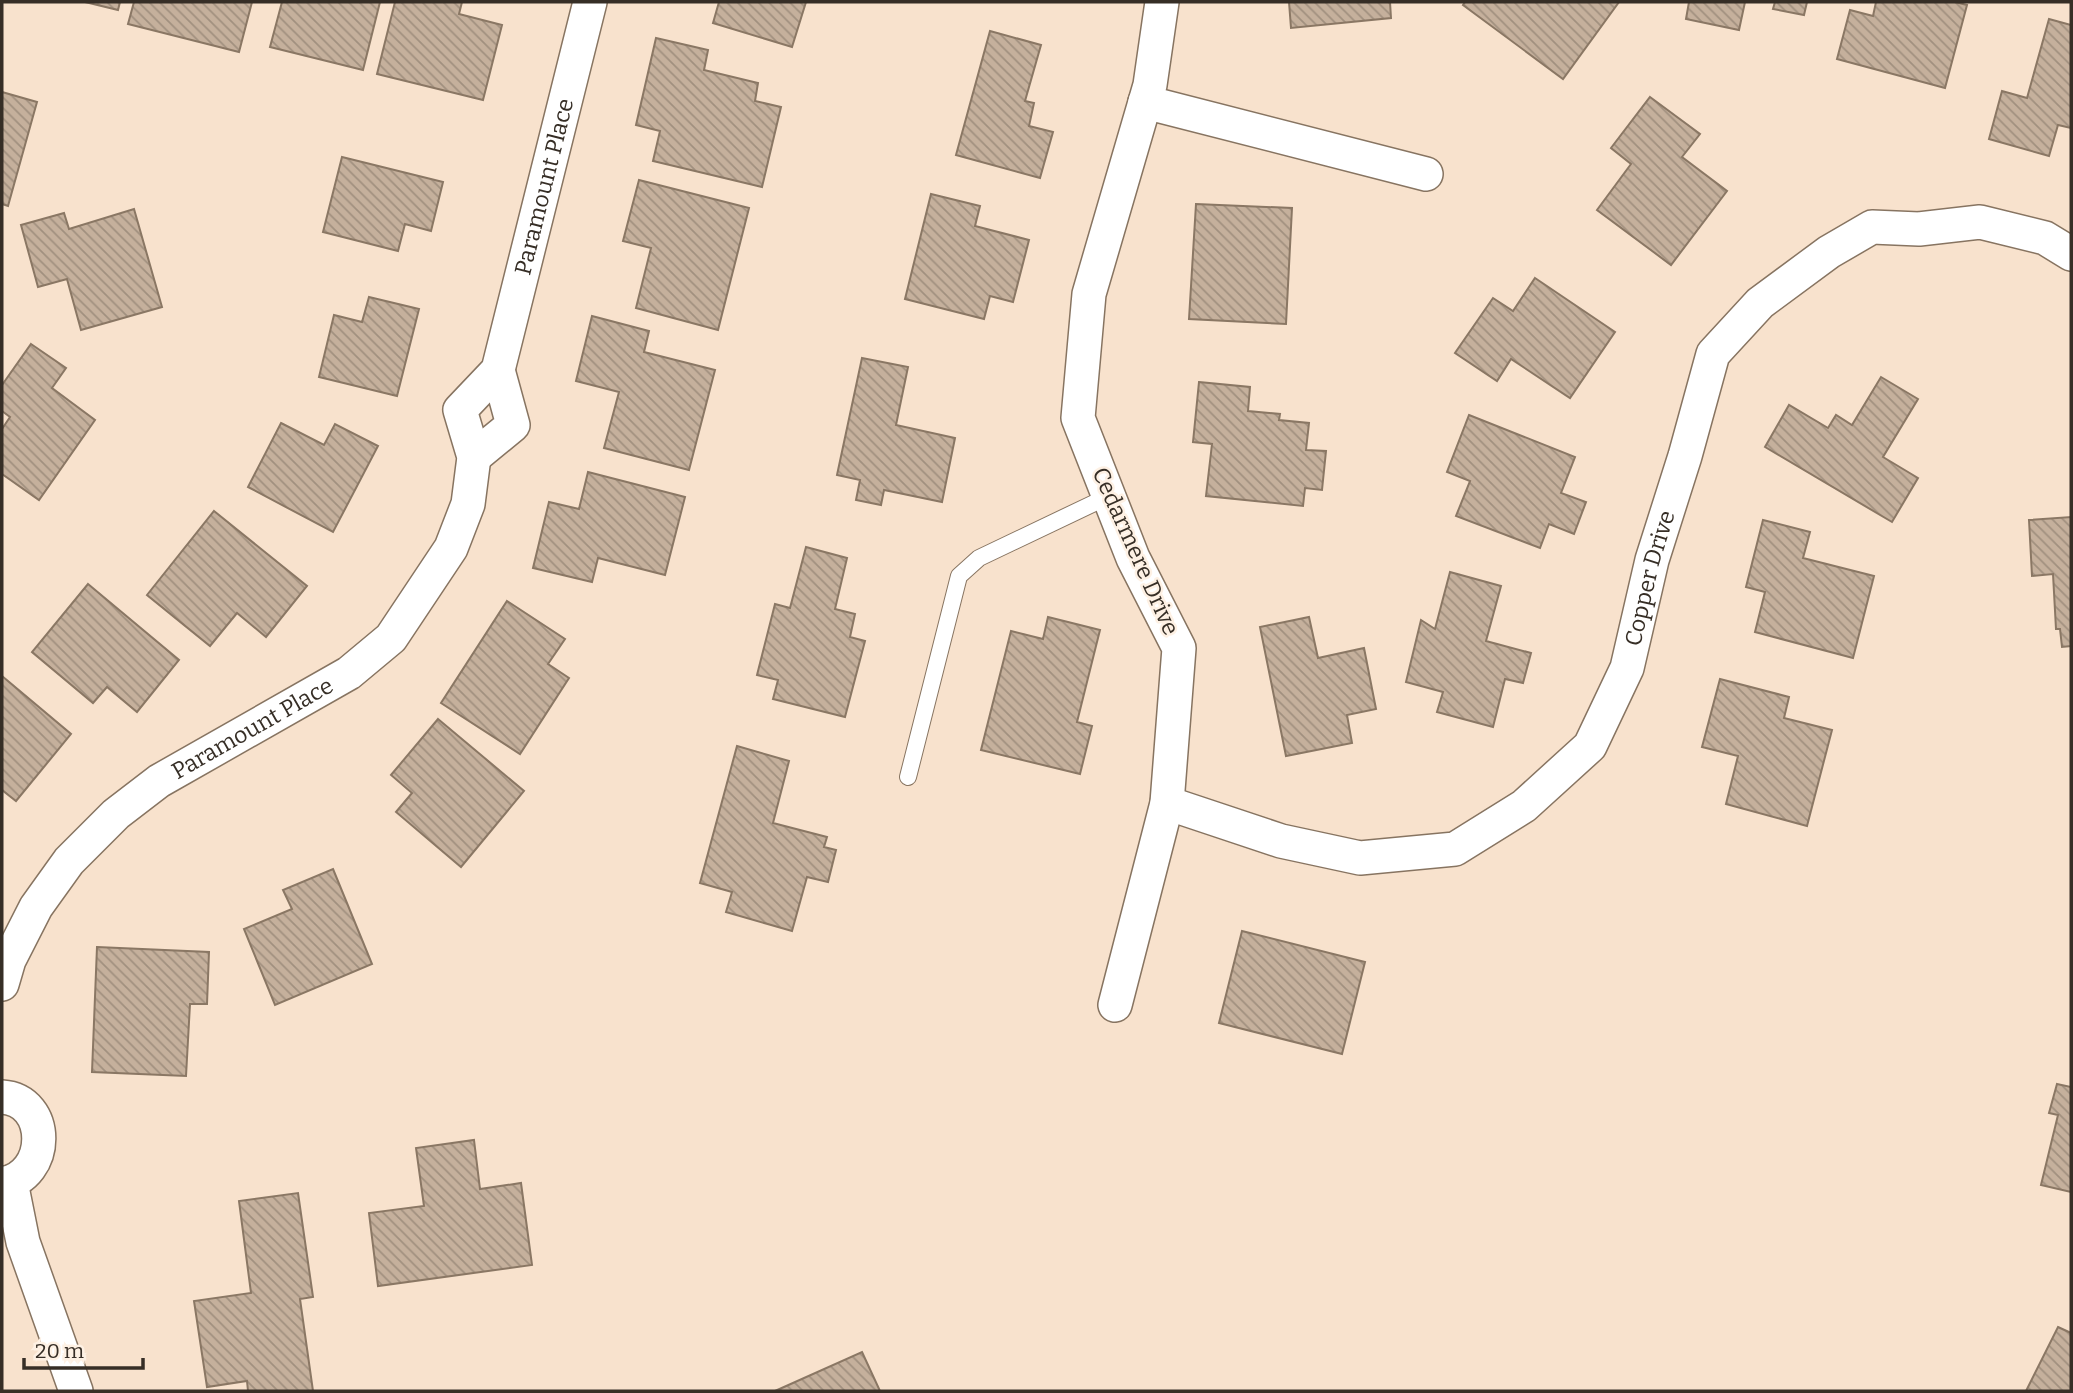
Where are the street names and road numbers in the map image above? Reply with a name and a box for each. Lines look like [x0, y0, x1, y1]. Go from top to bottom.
street label: Paramount Place [508, 95, 579, 278]
street label: Cedarmere Drive [1086, 463, 1186, 639]
street label: Copper Drive [1619, 507, 1681, 648]
street label: Paramount Place [167, 671, 338, 785]

